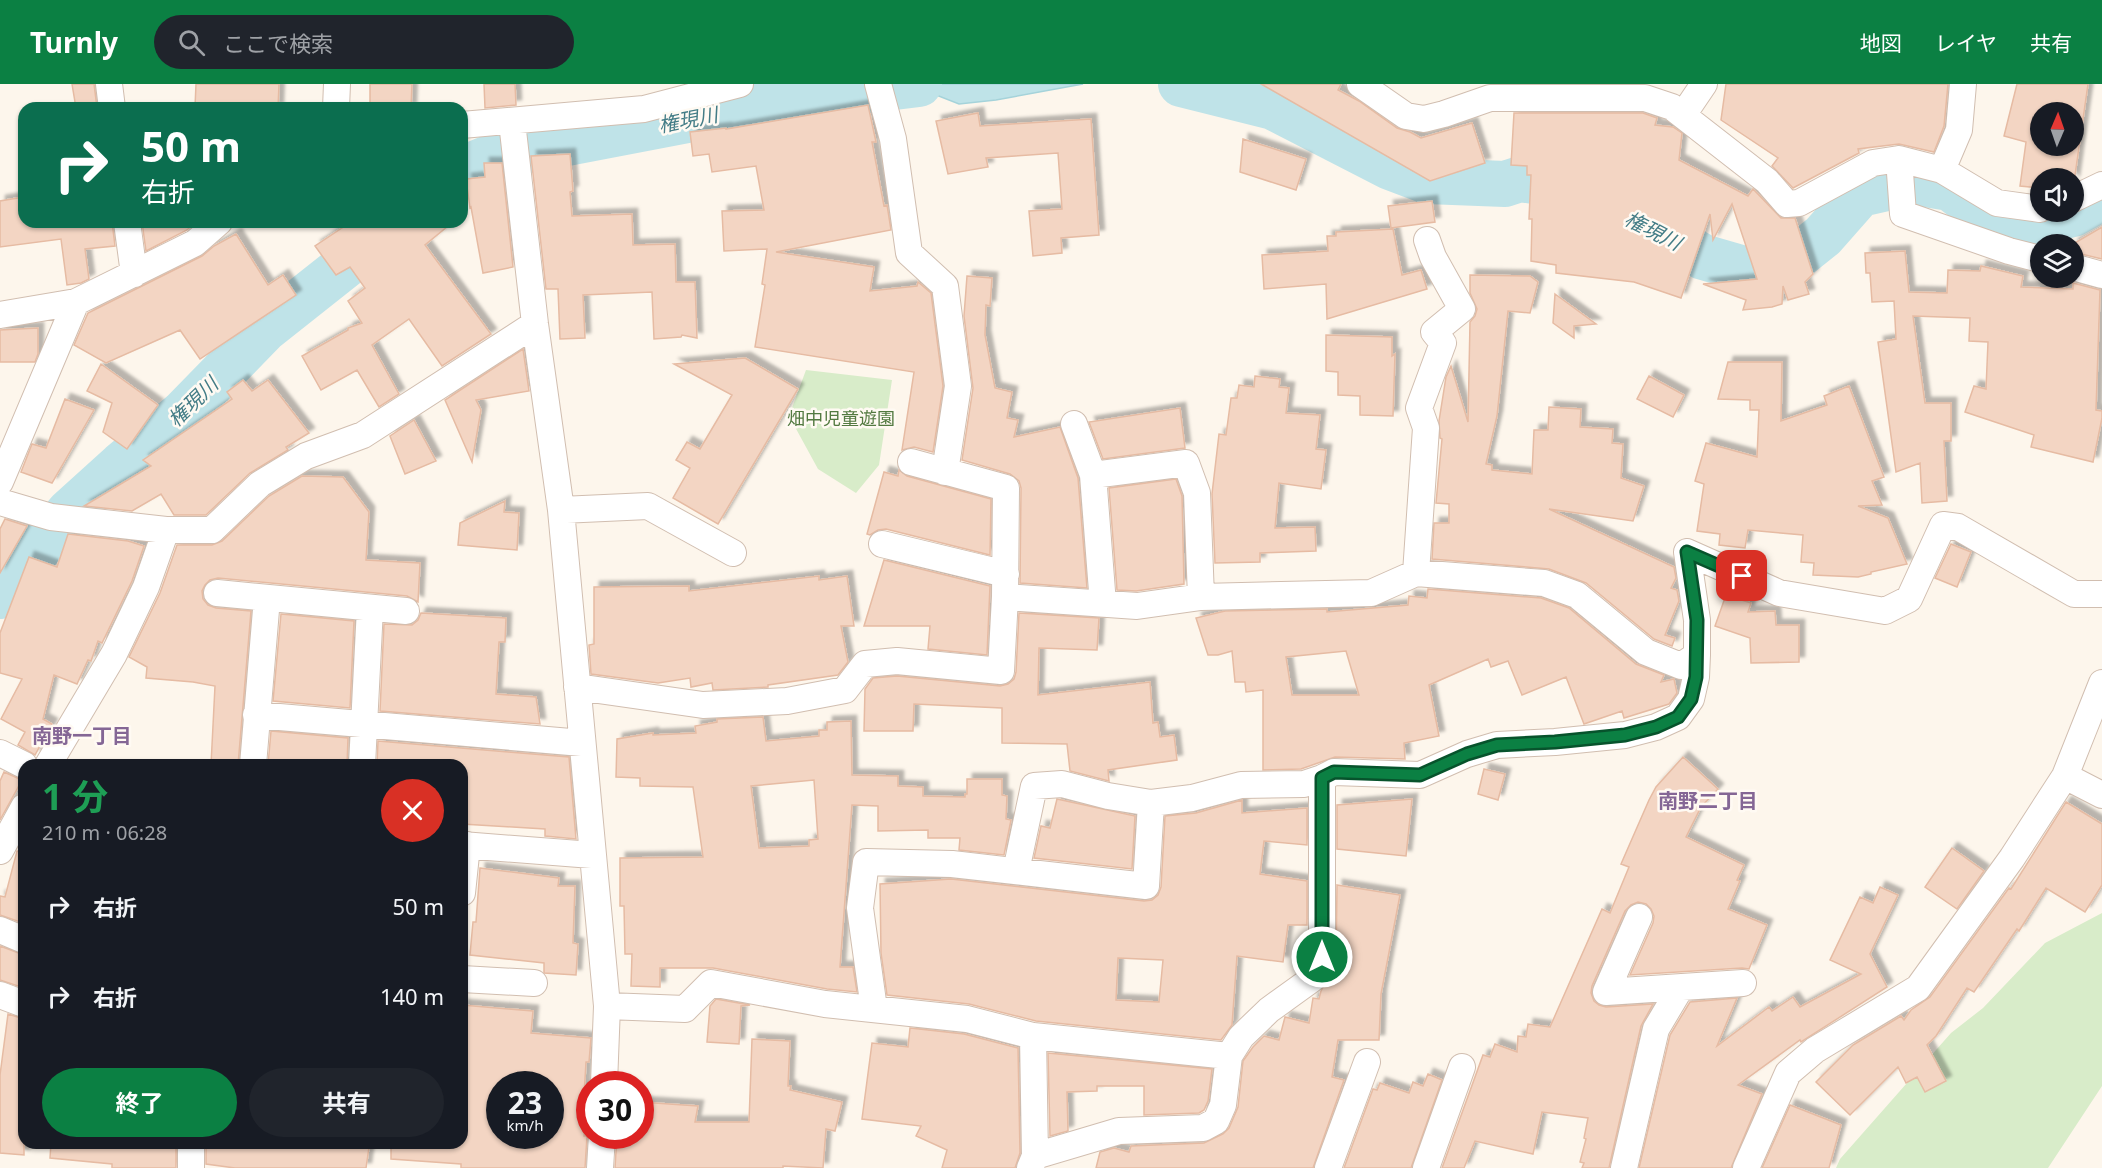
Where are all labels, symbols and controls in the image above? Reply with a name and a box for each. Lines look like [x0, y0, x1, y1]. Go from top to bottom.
search box [154, 15, 574, 69]
text: Turnly [30, 23, 118, 61]
icon: search [175, 26, 208, 59]
text: ここで検索 [223, 28, 333, 58]
text: 地図 [1860, 29, 1902, 57]
text: レイヤ [1935, 29, 1997, 57]
text: 共有 [2030, 29, 2072, 57]
water label: 権現川 [656, 100, 722, 138]
north arrow [2030, 102, 2084, 156]
map controls [2030, 102, 2084, 288]
text: 50 m [141, 117, 241, 174]
icon: right [42, 126, 120, 204]
button: sound [2030, 168, 2084, 222]
text: 右折 [141, 173, 195, 210]
water label: 権現川 [1620, 205, 1688, 257]
button: layers [2030, 234, 2084, 288]
water label: 権現川 [162, 370, 225, 432]
park label: 畑中児童遊園 [787, 406, 895, 430]
pin [1716, 550, 1767, 601]
icon: arrive [1725, 559, 1758, 592]
district label: 南野一丁目 [32, 722, 132, 749]
text: 1 分 [42, 772, 108, 821]
button: close [381, 779, 444, 842]
district label: 南野二丁目 [1658, 787, 1758, 814]
text: 210 m · 06:28 [42, 819, 167, 846]
icon: right [42, 890, 75, 923]
text: 50 m [393, 891, 444, 921]
text: 右折 [93, 892, 137, 922]
position arrow [1290, 925, 1354, 989]
icon: right [42, 980, 75, 1013]
text: 140 m [380, 981, 444, 1011]
text: 右折 [93, 982, 137, 1012]
button: 終了 [42, 1068, 237, 1137]
button: 共有 [249, 1068, 444, 1137]
speed limit sign: 30 [576, 1071, 654, 1149]
text: 23 [508, 1082, 542, 1123]
text: km/h [507, 1115, 543, 1135]

